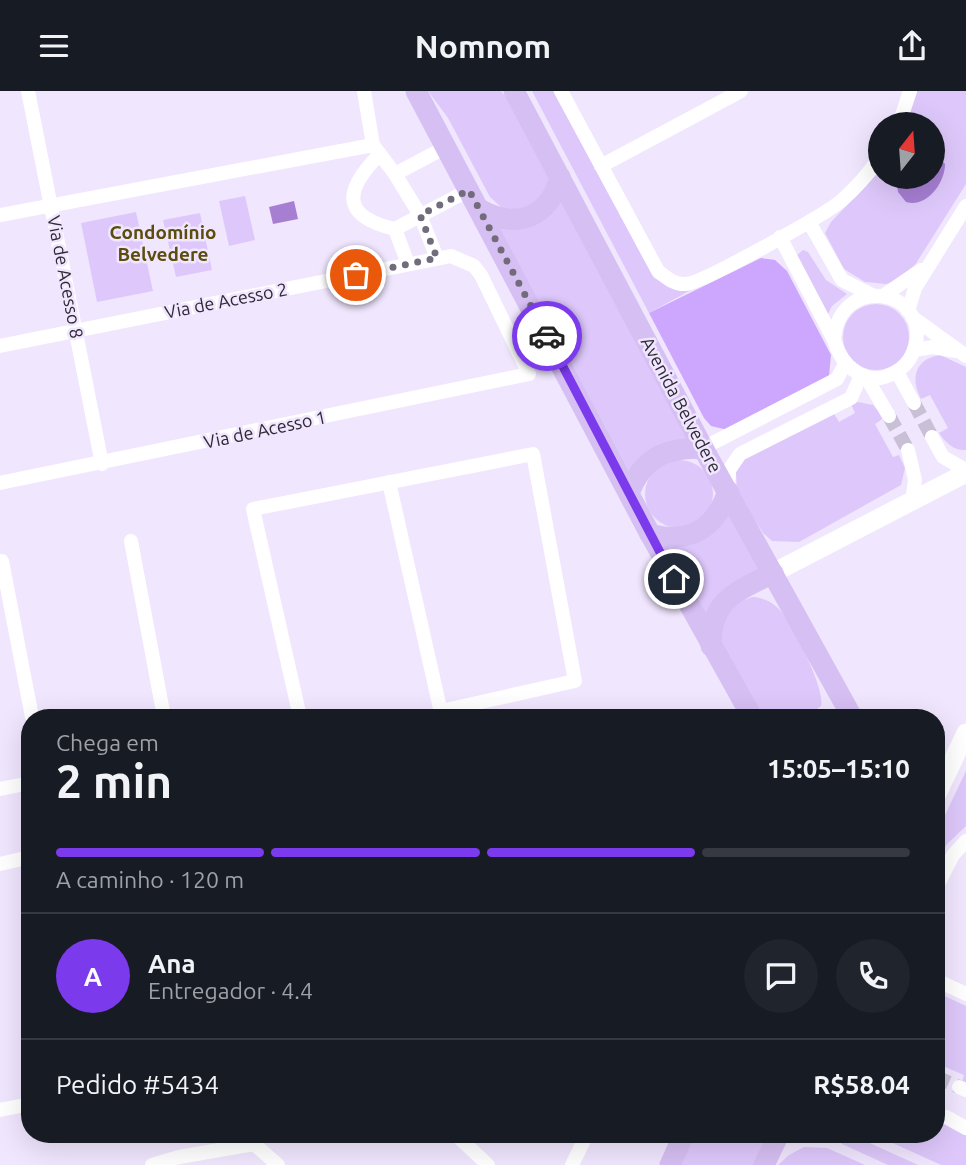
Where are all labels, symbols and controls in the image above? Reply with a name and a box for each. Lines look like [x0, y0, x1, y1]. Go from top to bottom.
icon: menu [35, 27, 73, 65]
icon: share [893, 27, 931, 65]
text: Nomnom [415, 28, 551, 64]
north arrow [868, 112, 945, 189]
map controls [868, 112, 945, 189]
street label: Via de Acesso 8 [44, 214, 88, 340]
district label: Condomínio Belvedere [110, 221, 216, 265]
pin [326, 245, 386, 305]
icon: bag [337, 256, 375, 294]
street label: Via de Acesso 2 [163, 278, 289, 322]
courier [512, 301, 582, 371]
icon: car [528, 317, 566, 355]
street label: Avenida Belvedere [638, 333, 726, 476]
street label: Via de Acesso 1 [202, 406, 328, 452]
pin [644, 549, 704, 609]
icon: home [655, 560, 693, 598]
text: Chega em [56, 730, 159, 755]
text: 15:05–15:10 [767, 754, 910, 783]
text: 2 min [56, 755, 172, 807]
text: A caminho · 120 m [56, 867, 244, 892]
button: chat [744, 939, 818, 1013]
button: phone [836, 939, 910, 1013]
text: Ana [148, 949, 196, 978]
text: A [84, 962, 102, 991]
text: Entregador · 4.4 [148, 978, 313, 1003]
text: Pedido #5434 [56, 1070, 219, 1099]
text: R$58.04 [813, 1070, 910, 1099]

